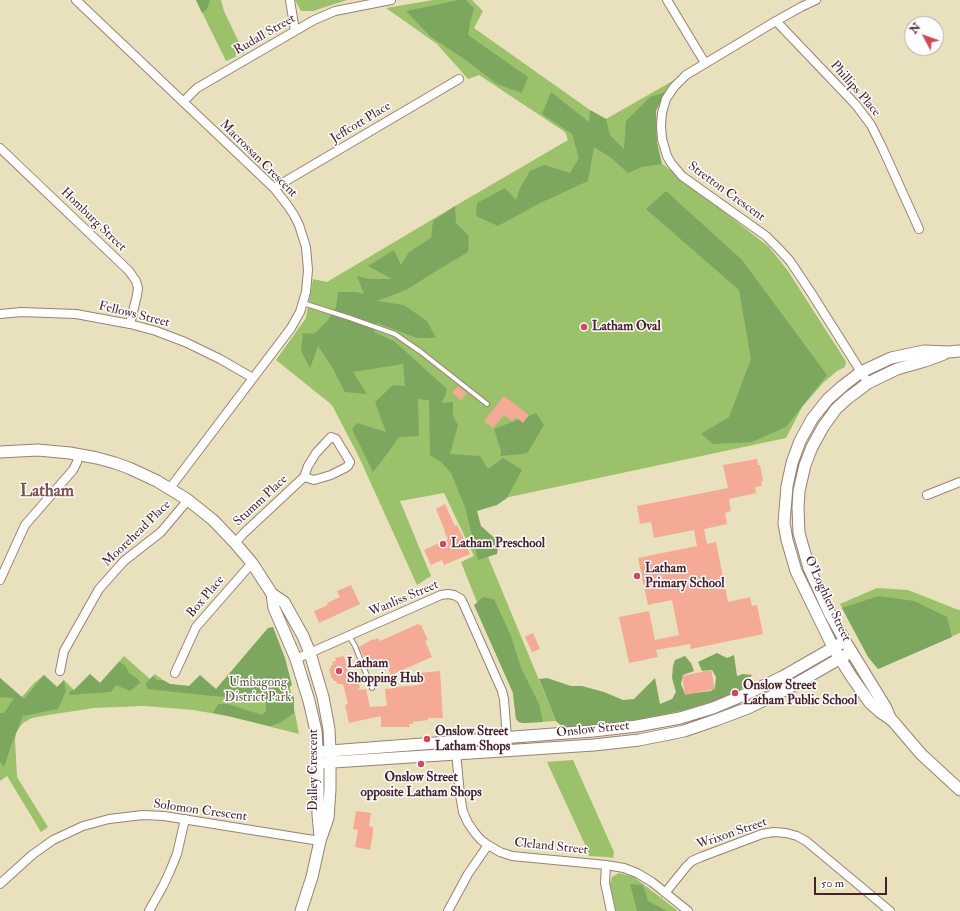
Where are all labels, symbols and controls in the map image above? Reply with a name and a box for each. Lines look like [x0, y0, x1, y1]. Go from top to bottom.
street label: Rudall Street [231, 11, 299, 59]
north arrow [904, 16, 944, 56]
text: N [907, 20, 923, 36]
street label: Phillips Place [827, 58, 883, 120]
street label: Jeffcott Place [328, 99, 394, 147]
street label: Macrossan Crescent [216, 117, 300, 201]
street label: Stretton Crescent [684, 159, 768, 225]
street label: Homburg Street [57, 185, 129, 255]
street label: Fellows Street [97, 299, 171, 331]
place label: Latham Oval [592, 319, 661, 335]
marker: Latham Oval [579, 322, 589, 332]
street label: Stumm Place [231, 472, 291, 530]
district label: Latham [20, 482, 74, 502]
street label: Moorehead Place [100, 498, 174, 570]
place label: Latham Preschool [451, 536, 545, 552]
marker: Latham Preschool [438, 539, 448, 549]
street label: O'Loghlen Street [800, 554, 854, 644]
place label: Latham Primary School [645, 561, 725, 592]
marker: Latham Primary School [632, 571, 642, 581]
street label: Box Place [184, 573, 228, 621]
street label: Wanliss Street [367, 577, 441, 621]
place label: Latham Shopping Hub [347, 656, 423, 687]
marker: Latham Shopping Hub [334, 666, 344, 676]
park label: Umbagong District Park [225, 675, 291, 706]
place label: Onslow Street Latham Public School [743, 678, 857, 709]
marker: Onslow Street Latham Public School [730, 688, 740, 698]
street label: Onslow Street [556, 718, 630, 742]
place label: Onslow Street Latham Shops [435, 724, 510, 755]
street label: Dalley Crescent [306, 729, 322, 811]
marker: Onslow Street Latham Shops [422, 734, 432, 744]
marker: Onslow Street opposite Latham Shops [416, 759, 426, 769]
place label: Onslow Street opposite Latham Shops [360, 770, 482, 801]
street label: Solomon Crescent [152, 797, 248, 825]
street label: Wrixon Street [695, 815, 769, 853]
street label: Cleland Street [513, 835, 589, 859]
scale bar [816, 869, 889, 895]
text: 50 m [821, 876, 844, 891]

